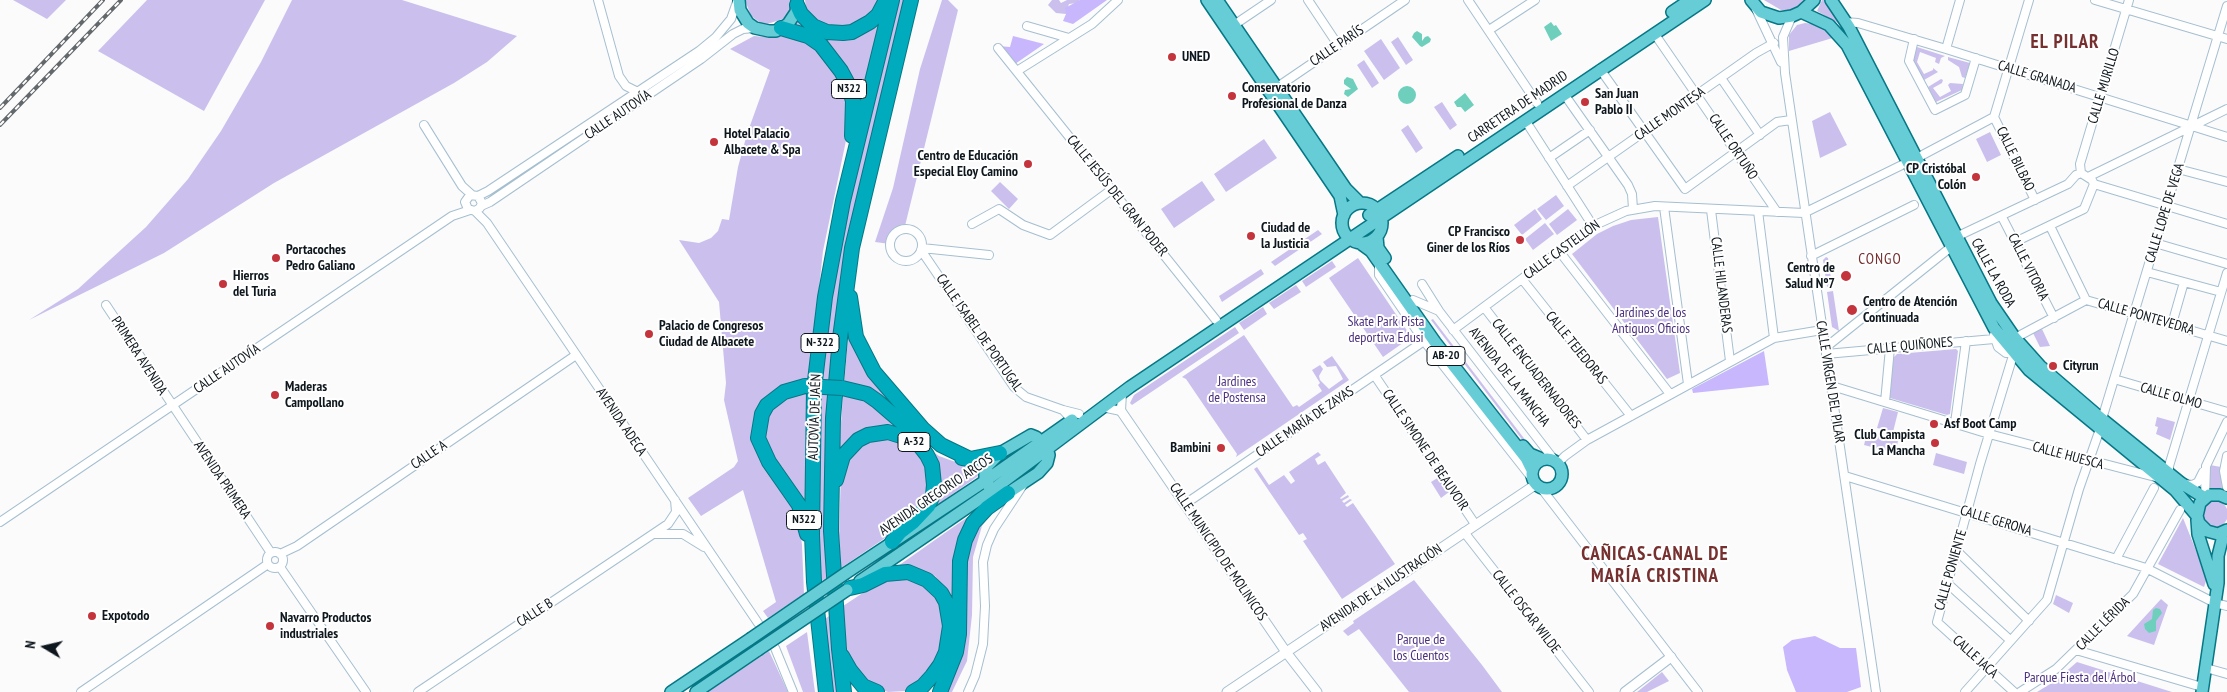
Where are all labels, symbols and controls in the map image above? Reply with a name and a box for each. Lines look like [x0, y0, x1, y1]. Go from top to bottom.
street label: CALLE PARÍS [1307, 22, 1367, 70]
district label: EL PILAR [2029, 32, 2101, 54]
street label: CALLE MURILLO [2085, 46, 2123, 126]
place label: UNED [1182, 49, 1210, 65]
marker: UNED [1166, 51, 1178, 63]
street label: CALLE GRANADA [1996, 57, 2078, 97]
street label: CARRETERA DE MADRID [1465, 67, 1571, 147]
road number: N322 [832, 80, 866, 98]
place label: Conservatorio Profesional de Danza [1242, 80, 1347, 112]
street label: CALLE MONTESA [1631, 84, 1709, 144]
place label: San Juan Pablo II [1595, 86, 1638, 118]
street label: CALLE AUTOVÍA [582, 87, 654, 143]
marker: Conservatorio Profesional de Danza [1226, 90, 1238, 102]
marker: San Juan Pablo II [1579, 96, 1591, 108]
street label: CALLE ORTUÑO [1705, 111, 1761, 183]
street label: CALLE BILBAO [1992, 124, 2038, 194]
place label: Hotel Palacio Albacete & Spa [724, 126, 800, 158]
street label: CALLE JESÚS DEL GRAN PODER [1063, 132, 1171, 260]
marker: Hotel Palacio Albacete & Spa [708, 136, 720, 148]
place label: Centro de Educación Especial Eloy Camino [914, 148, 1018, 180]
marker: Centro de Educación Especial Eloy Camino [1022, 158, 1034, 170]
place label: CP Cristóbal Colón [1906, 161, 1966, 193]
street label: CALLE LOPE DE VEGA [2142, 161, 2188, 265]
marker: CP Cristóbal Colón [1970, 171, 1982, 183]
street label: CALLE CASTELLÓN [1521, 217, 1603, 283]
place label: Ciudad de la Justicia [1261, 220, 1310, 252]
place label: CP Francisco Giner de los Ríos [1427, 224, 1510, 256]
marker: Ciudad de la Justicia [1245, 230, 1257, 242]
street label: CALLE VITORIA [2004, 231, 2052, 303]
marker: CP Francisco Giner de los Ríos [1514, 234, 1526, 246]
street label: CALLE LA RODA [1967, 235, 2019, 311]
street label: CALLE HILANDERAS [1707, 236, 1735, 334]
place label: Portacoches Pedro Galiano [286, 242, 355, 274]
district label: CONGO [1858, 251, 1902, 269]
marker: Portacoches Pedro Galiano [270, 252, 282, 264]
place label: Centro de Salud Nº7 [1785, 260, 1835, 292]
place label: Hierros del Turia [233, 268, 276, 300]
marker: Centro de Salud Nº7 [1839, 269, 1853, 283]
street label: CALLE ISABEL DE PORTUGAL [932, 271, 1026, 395]
marker: Hierros del Turia [217, 278, 229, 290]
place label: Centro de Atención Continuada [1863, 294, 1957, 326]
street label: CALLE PONTEVEDRA [2096, 295, 2196, 339]
marker: Centro de Atención Continuada [1845, 303, 1859, 317]
park label: Jardines de los Antiguos Oficios [1612, 305, 1690, 338]
street label: CALLE TEJEDORAS [1541, 308, 1611, 388]
street label: PRIMERA AVENIDA [107, 314, 171, 398]
park label: Skate Park Pista deportiva Edusi [1348, 314, 1424, 347]
street label: CALLE ENCUADERNADORES [1488, 316, 1584, 432]
place label: Palacio de Congresos Ciudad de Albacete [659, 318, 763, 351]
street label: CALLE VIRGEN DEL PILAR [1812, 320, 1848, 444]
street label: AVENIDA DE LA MANCHA [1465, 324, 1553, 430]
marker: Palacio de Congresos Ciudad de Albacete [643, 328, 655, 340]
road number: N-322 [801, 333, 839, 352]
street label: CALLE QUIÑONES [1866, 334, 1954, 358]
street label: CALLE AUTOVÍA [191, 341, 263, 397]
road number: AB-20 [1427, 346, 1465, 366]
place label: Cityrun [2063, 358, 2099, 374]
marker: Cityrun [2047, 360, 2059, 372]
street label: AUTOVÍA DE JAÉN [805, 374, 825, 460]
park label: Jardines de Postensa [1208, 374, 1266, 407]
place label: Maderas Campollano [285, 379, 344, 412]
street label: CALLE OLMO [2138, 379, 2204, 413]
street label: CALLE MARÍA DE ZAYAS [1253, 383, 1357, 461]
street label: AVENIDA ADECA [592, 385, 650, 459]
street label: CALLE SIMONE DE BEAUVOIR [1378, 386, 1472, 514]
marker: Maderas Campollano [269, 389, 281, 401]
place label: Asf Boot Camp [1944, 416, 2016, 432]
marker: Asf Boot Camp [1928, 418, 1940, 430]
place label: Club Campista La Mancha [1854, 427, 1925, 460]
road number: A-32 [898, 432, 930, 452]
street label: CALLE A [408, 437, 450, 473]
marker: Club Campista La Mancha [1929, 437, 1941, 449]
street label: AVENIDA PRIMERA [190, 438, 254, 522]
street label: CALLE HUESCA [2031, 438, 2105, 474]
place label: Bambini [1170, 440, 1211, 456]
marker: Bambini [1215, 442, 1227, 454]
street label: AVENIDA GREGORIO ARCOS [876, 451, 996, 539]
street label: CALLE MUNICIPIO DE MOLINICOS [1166, 480, 1270, 624]
street label: CALLE GERONA [1958, 502, 2034, 540]
road number: N322 [786, 510, 822, 530]
street label: CALLE PONIENTE [1931, 527, 1971, 613]
street label: AVENIDA DE LA ILUSTRACIÓN [1317, 541, 1445, 635]
district label: CAÑICAS-CANAL DE MARÍA CRISTINA [1579, 544, 1731, 588]
street label: CALLE OSCAR WILDE [1488, 567, 1564, 657]
street label: CALLE LÉRIDA [2073, 594, 2133, 654]
street label: CALLE B [514, 595, 556, 631]
place label: Expotodo [102, 608, 149, 624]
marker: Expotodo [86, 610, 98, 622]
place label: Navarro Productos industriales [280, 610, 371, 642]
marker: Navarro Productos industriales [264, 620, 276, 632]
north arrow [20, 622, 70, 672]
park label: Parque de los Cuentos [1393, 632, 1449, 664]
street label: CALLE JACA [1949, 632, 2001, 682]
text: N [21, 640, 40, 650]
park label: Parque Fiesta del Árbol [2024, 670, 2136, 686]

